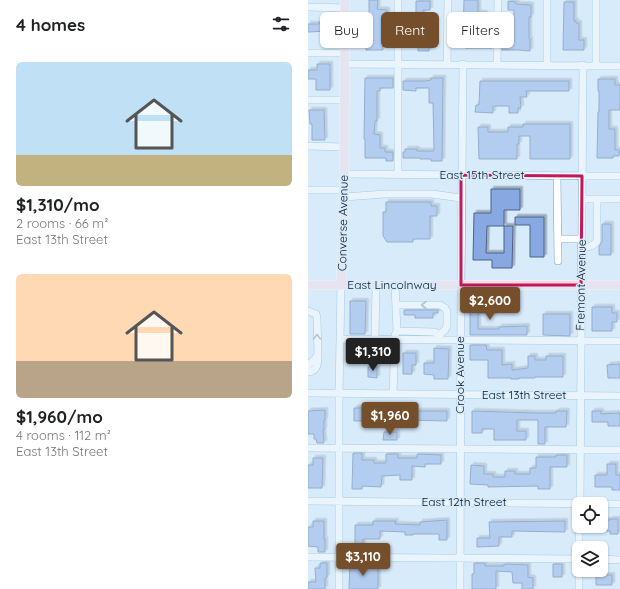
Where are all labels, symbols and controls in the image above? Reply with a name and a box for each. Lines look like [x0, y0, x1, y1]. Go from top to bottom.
chip: Buy [320, 12, 373, 48]
chip: Rent [381, 12, 439, 48]
chip: Filters [447, 12, 514, 48]
icon: filters [270, 13, 292, 35]
text: 4 homes [16, 14, 85, 35]
icon: home [118, 88, 190, 160]
street label: East 15th Street [440, 167, 525, 182]
street label: Converse Avenue [334, 174, 351, 271]
text: $1,310/mo [16, 194, 100, 215]
text: 2 rooms · 66 m² [16, 215, 108, 231]
text: East 13th Street [16, 231, 108, 247]
street label: Fremont Avenue [572, 239, 589, 331]
street label: East Lincolnway [347, 277, 437, 292]
pin: $2,600 [457, 287, 523, 321]
text: $2,600 [469, 292, 511, 308]
icon: home [118, 300, 190, 372]
one-way arrow [421, 301, 427, 309]
one-way arrow [313, 334, 321, 340]
street label: Crook Avenue [452, 336, 467, 414]
pin: $1,310 [340, 338, 406, 372]
text: $1,310 [355, 343, 391, 359]
street label: East 13th Street [482, 387, 566, 402]
pin: $1,960 [357, 402, 423, 436]
text: $1,960/mo [16, 406, 103, 427]
text: $1,960 [371, 407, 409, 423]
text: 4 rooms · 112 m² [16, 427, 111, 443]
text: East 13th Street [16, 443, 108, 459]
street label: East 12th Street [421, 494, 507, 509]
map controls [572, 497, 608, 577]
button: locate [572, 497, 608, 533]
button: layers [572, 541, 608, 577]
pin: $3,110 [330, 543, 396, 577]
text: $3,110 [345, 548, 381, 564]

